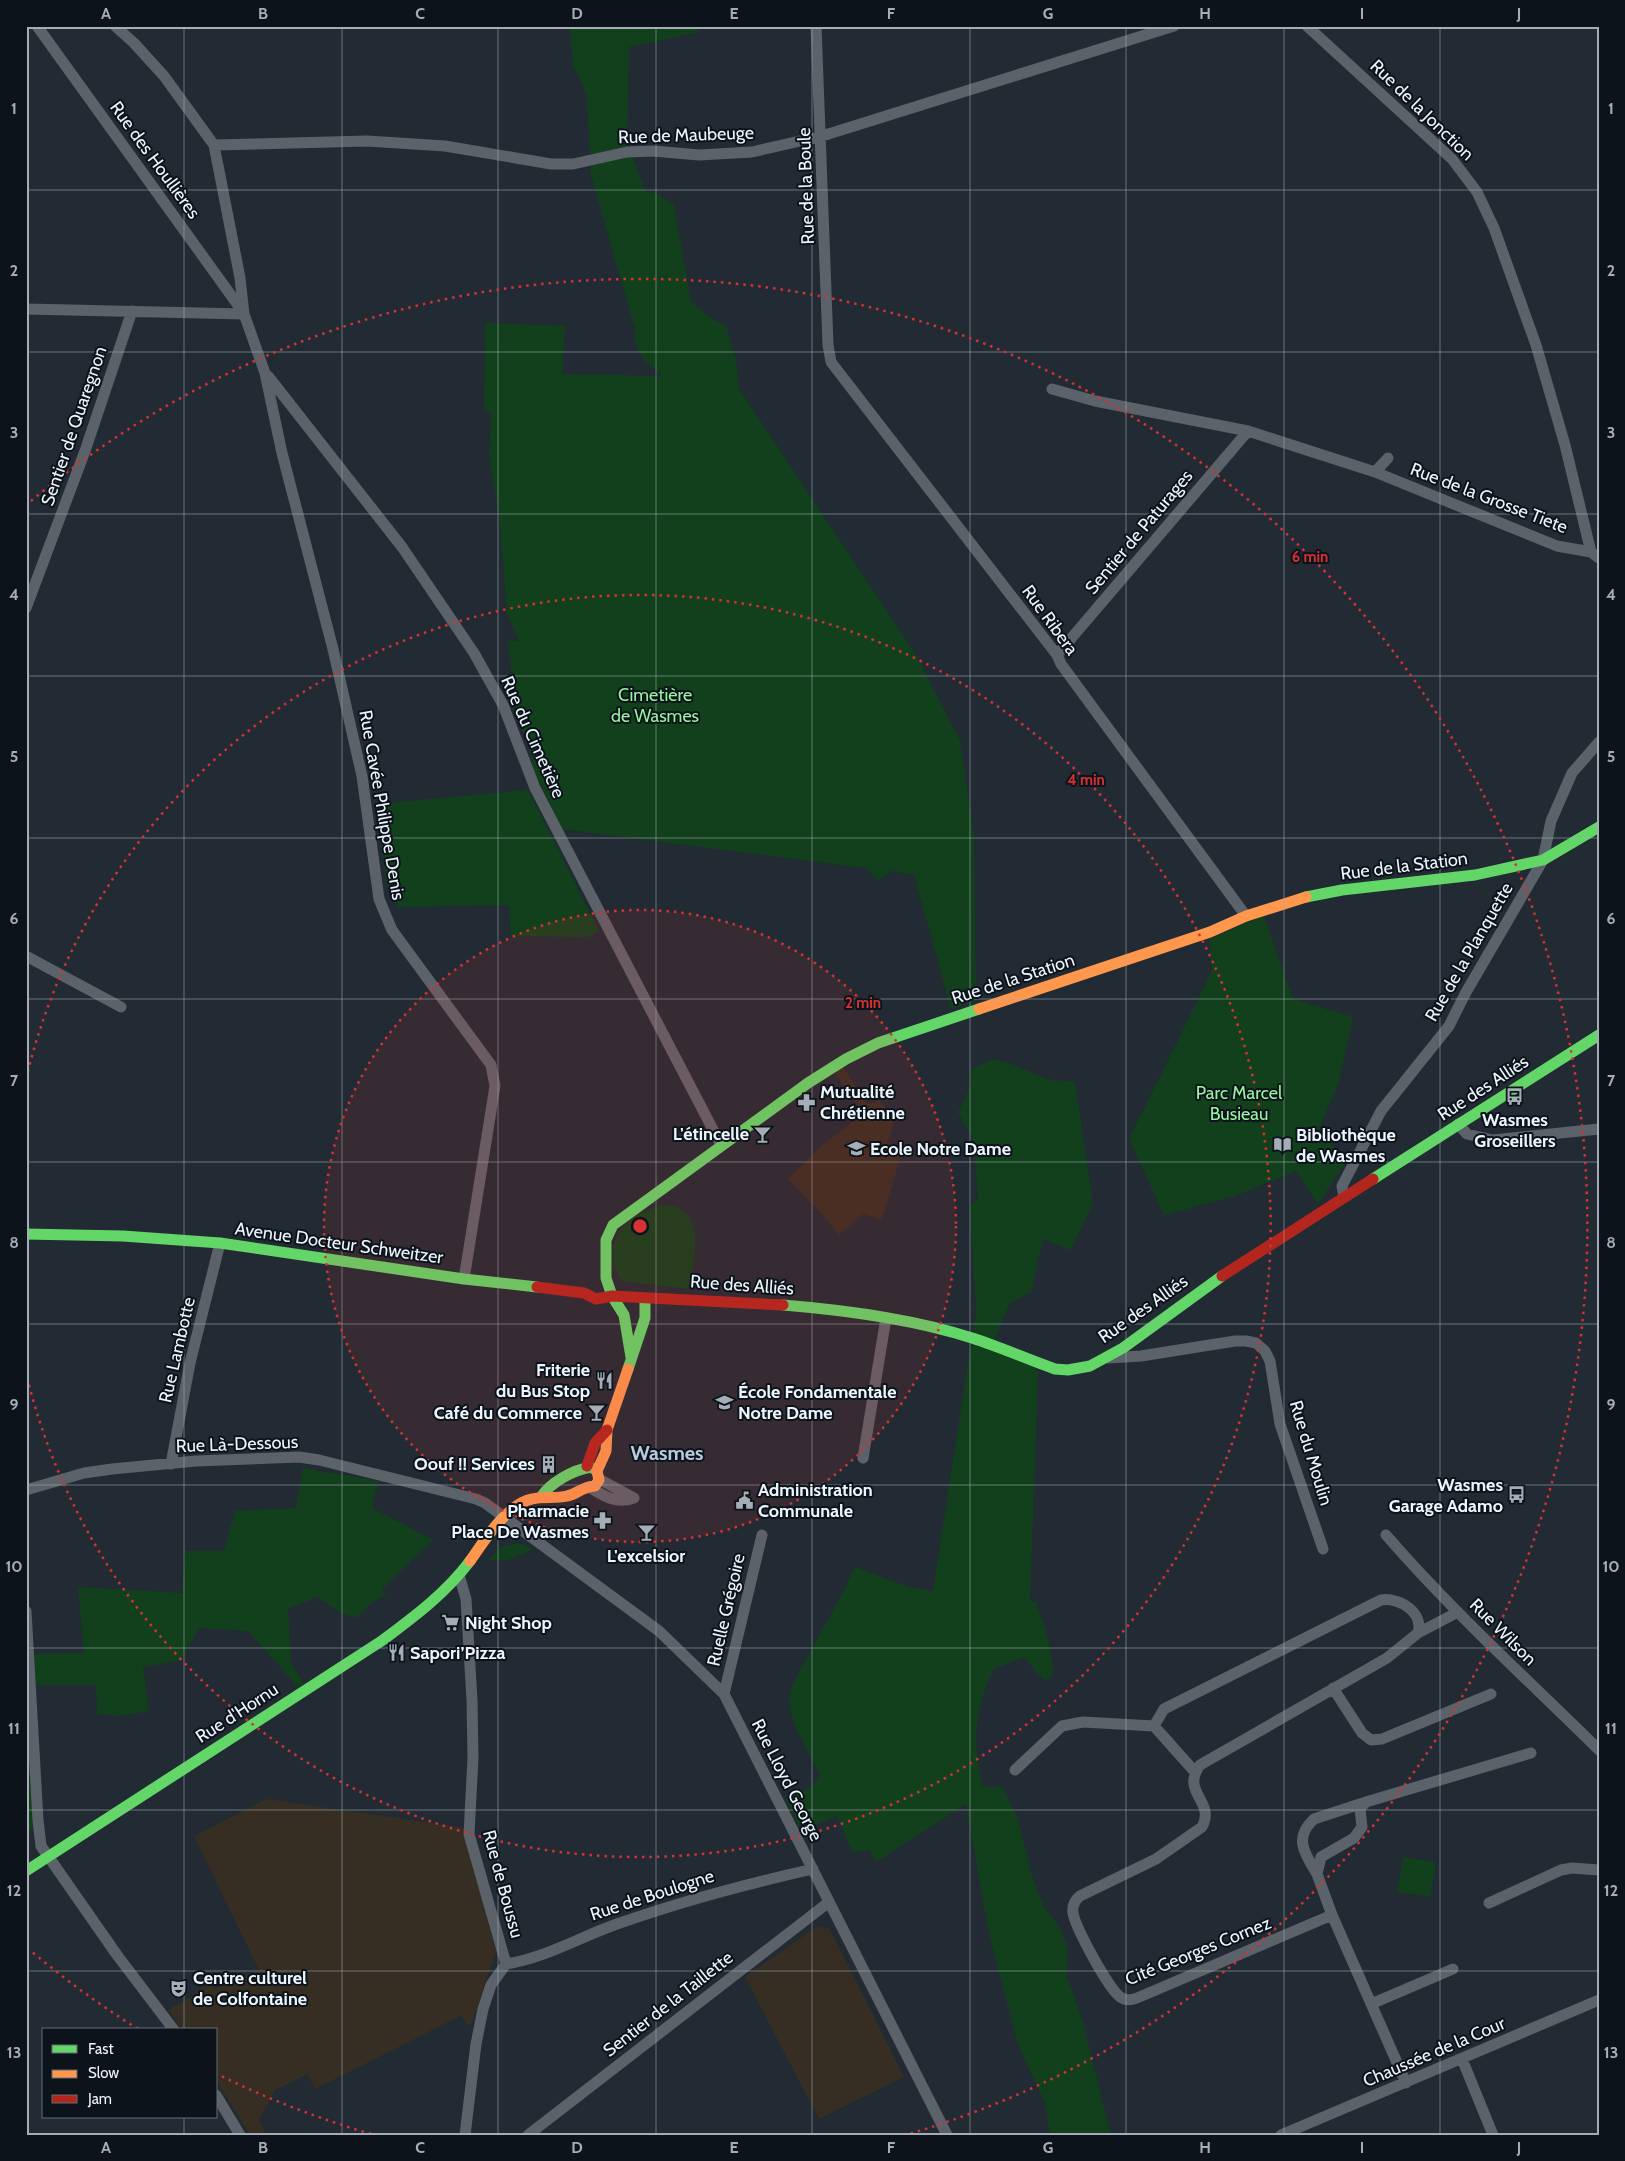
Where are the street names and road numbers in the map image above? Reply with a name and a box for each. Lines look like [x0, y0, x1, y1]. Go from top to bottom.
street label: Rue de la Jonction [1365, 55, 1479, 165]
street label: Rue des Houllières [105, 97, 205, 223]
street label: Rue de Maubeuge [618, 122, 754, 148]
street label: Rue de la Boule [793, 127, 819, 245]
street label: Sentier de Quaregnon [36, 343, 112, 509]
street label: Rue de la Grosse Tiete [1407, 458, 1571, 538]
street label: Sentier de Paturages [1081, 465, 1197, 599]
street label: Rue Ribera [1017, 581, 1083, 660]
street label: Rue du Cimetière [496, 673, 570, 801]
street label: Rue Cavée Philippe Denis [354, 708, 410, 902]
street label: Rue de la Station [1339, 847, 1469, 885]
street label: Rue de la Planquette [1420, 879, 1518, 1025]
street label: Rue de la Station [949, 949, 1077, 1009]
street label: Rue des Alliés [1433, 1050, 1533, 1126]
street label: Avenue Docteur Schweitzer [233, 1217, 445, 1269]
street label: Rue des Alliés [689, 1270, 795, 1300]
street label: Rue des Alliés [1094, 1270, 1192, 1348]
street label: Rue Lambotte [154, 1295, 200, 1405]
street label: Rue du Moulin [1285, 1398, 1337, 1508]
street label: Rue Là-Dessous [175, 1431, 299, 1457]
street label: Ruelle Grégoire [702, 1552, 750, 1668]
street label: Rue Wilson [1465, 1594, 1541, 1670]
street label: Rue d'Hornu [192, 1678, 282, 1748]
street label: Rue Lloyd George [747, 1715, 827, 1845]
street label: Rue de Boussu [478, 1828, 528, 1940]
street label: Rue de Boulogne [587, 1865, 717, 1925]
street label: Cité Georges Cornez [1122, 1912, 1275, 1990]
street label: Sentier de la Taillette [599, 1947, 737, 2061]
street label: Chaussée de la Cour [1360, 2012, 1509, 2092]

